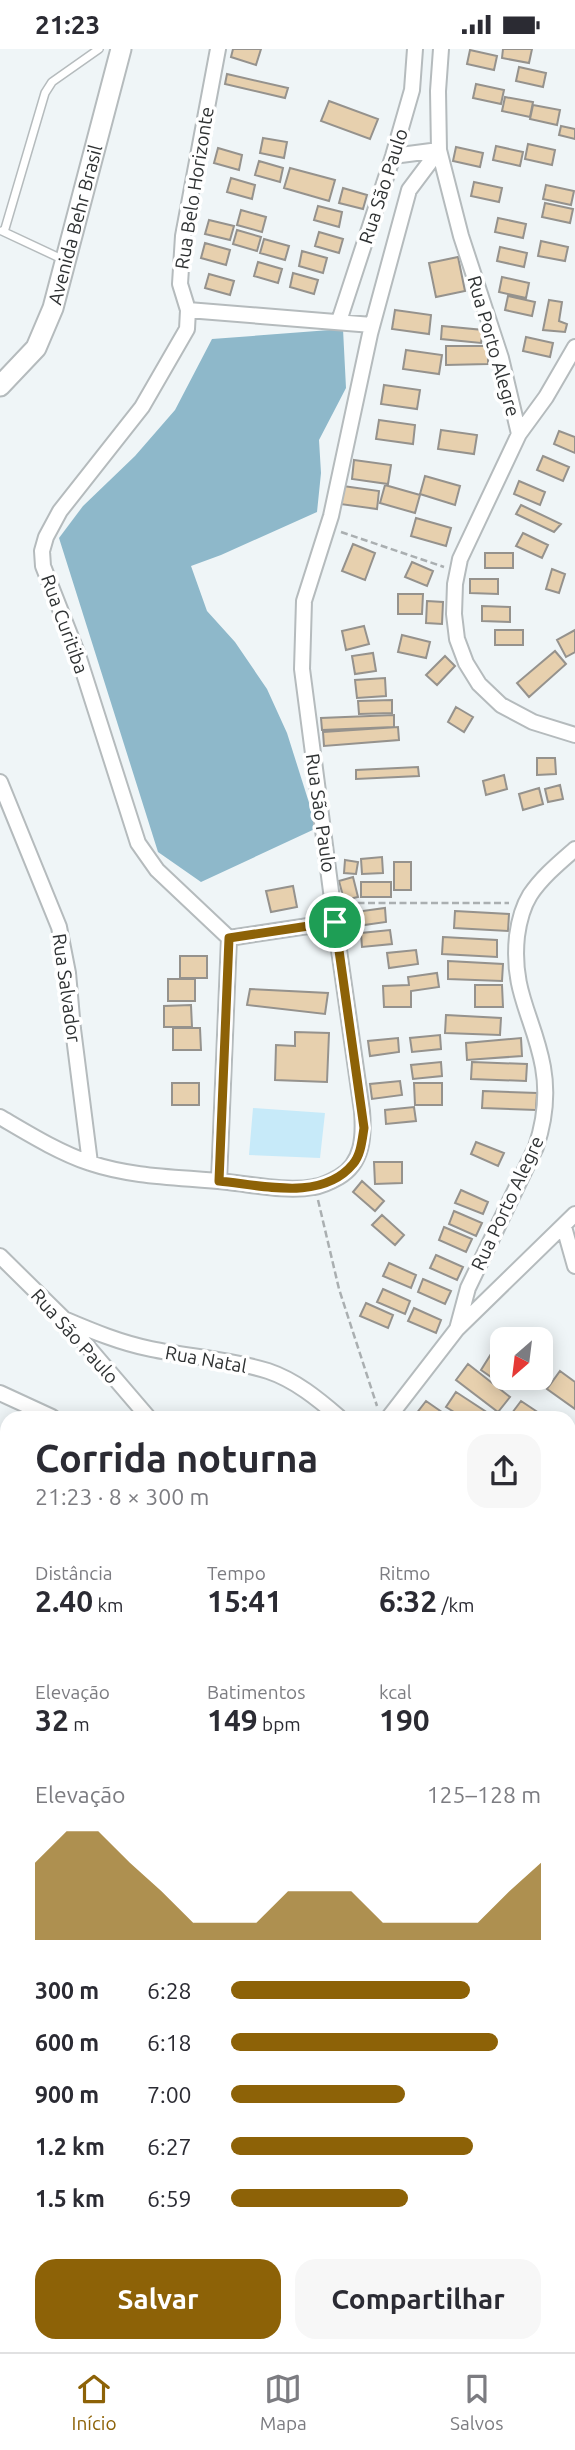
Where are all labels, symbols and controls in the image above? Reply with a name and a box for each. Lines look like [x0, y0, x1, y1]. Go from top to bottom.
text: 21:23 [35, 10, 100, 39]
street label: Rua Belo Horizonte [170, 105, 218, 271]
street label: Rua São Paulo [354, 126, 412, 246]
street label: Avenida Behr Brasil [43, 142, 106, 307]
street label: Rua Porto Alegre [463, 273, 525, 419]
street label: Rua Curitiba [37, 571, 93, 677]
street label: Rua São Paulo [302, 752, 340, 874]
pin [305, 892, 365, 952]
icon: arrive [316, 903, 354, 941]
street label: Rua Salvador [48, 932, 86, 1044]
street label: Rua Porto Alegre [466, 1132, 548, 1274]
street label: Rua São Paulo [27, 1284, 123, 1388]
north arrow [490, 1327, 553, 1389]
map controls [490, 1327, 553, 1390]
street label: Rua Natal [164, 1341, 248, 1377]
button: share [467, 1434, 541, 1508]
text: Corrida noturna [35, 1437, 318, 1479]
text: 21:23 · 8 × 300 m [35, 1484, 209, 1509]
text: Distância [35, 1562, 113, 1584]
text: Tempo [207, 1562, 266, 1584]
text: Ritmo [379, 1562, 430, 1584]
text: 2.40 [35, 1584, 93, 1618]
text: 15:41 [207, 1584, 282, 1618]
text: 6:32 [379, 1584, 437, 1618]
text: km [93, 1594, 123, 1616]
text: /km [437, 1594, 475, 1616]
text: Elevação [35, 1681, 110, 1703]
text: Batimentos [207, 1681, 305, 1703]
text: kcal [379, 1681, 412, 1703]
text: 32 [35, 1703, 69, 1737]
text: 149 [207, 1703, 258, 1737]
text: 190 [379, 1703, 430, 1737]
text: m [69, 1713, 90, 1735]
text: bpm [258, 1713, 301, 1735]
text: Elevação [35, 1782, 126, 1807]
text: 125–128 m [427, 1782, 541, 1807]
text: 300 m [35, 1978, 99, 2003]
text: 6:28 [147, 1978, 192, 2003]
text: 600 m [35, 2030, 99, 2055]
text: 6:18 [147, 2030, 192, 2055]
text: 900 m [35, 2082, 99, 2107]
text: 7:00 [147, 2082, 192, 2107]
text: 1.2 km [35, 2134, 105, 2159]
text: 6:27 [147, 2134, 192, 2159]
text: 1.5 km [35, 2186, 105, 2211]
text: 6:59 [147, 2186, 192, 2211]
button: Salvar [35, 2259, 281, 2339]
button: Compartilhar [295, 2259, 541, 2339]
tab: Início [72, 2370, 117, 2434]
tab: Mapa [260, 2370, 307, 2434]
tab: Salvos [450, 2370, 503, 2434]

